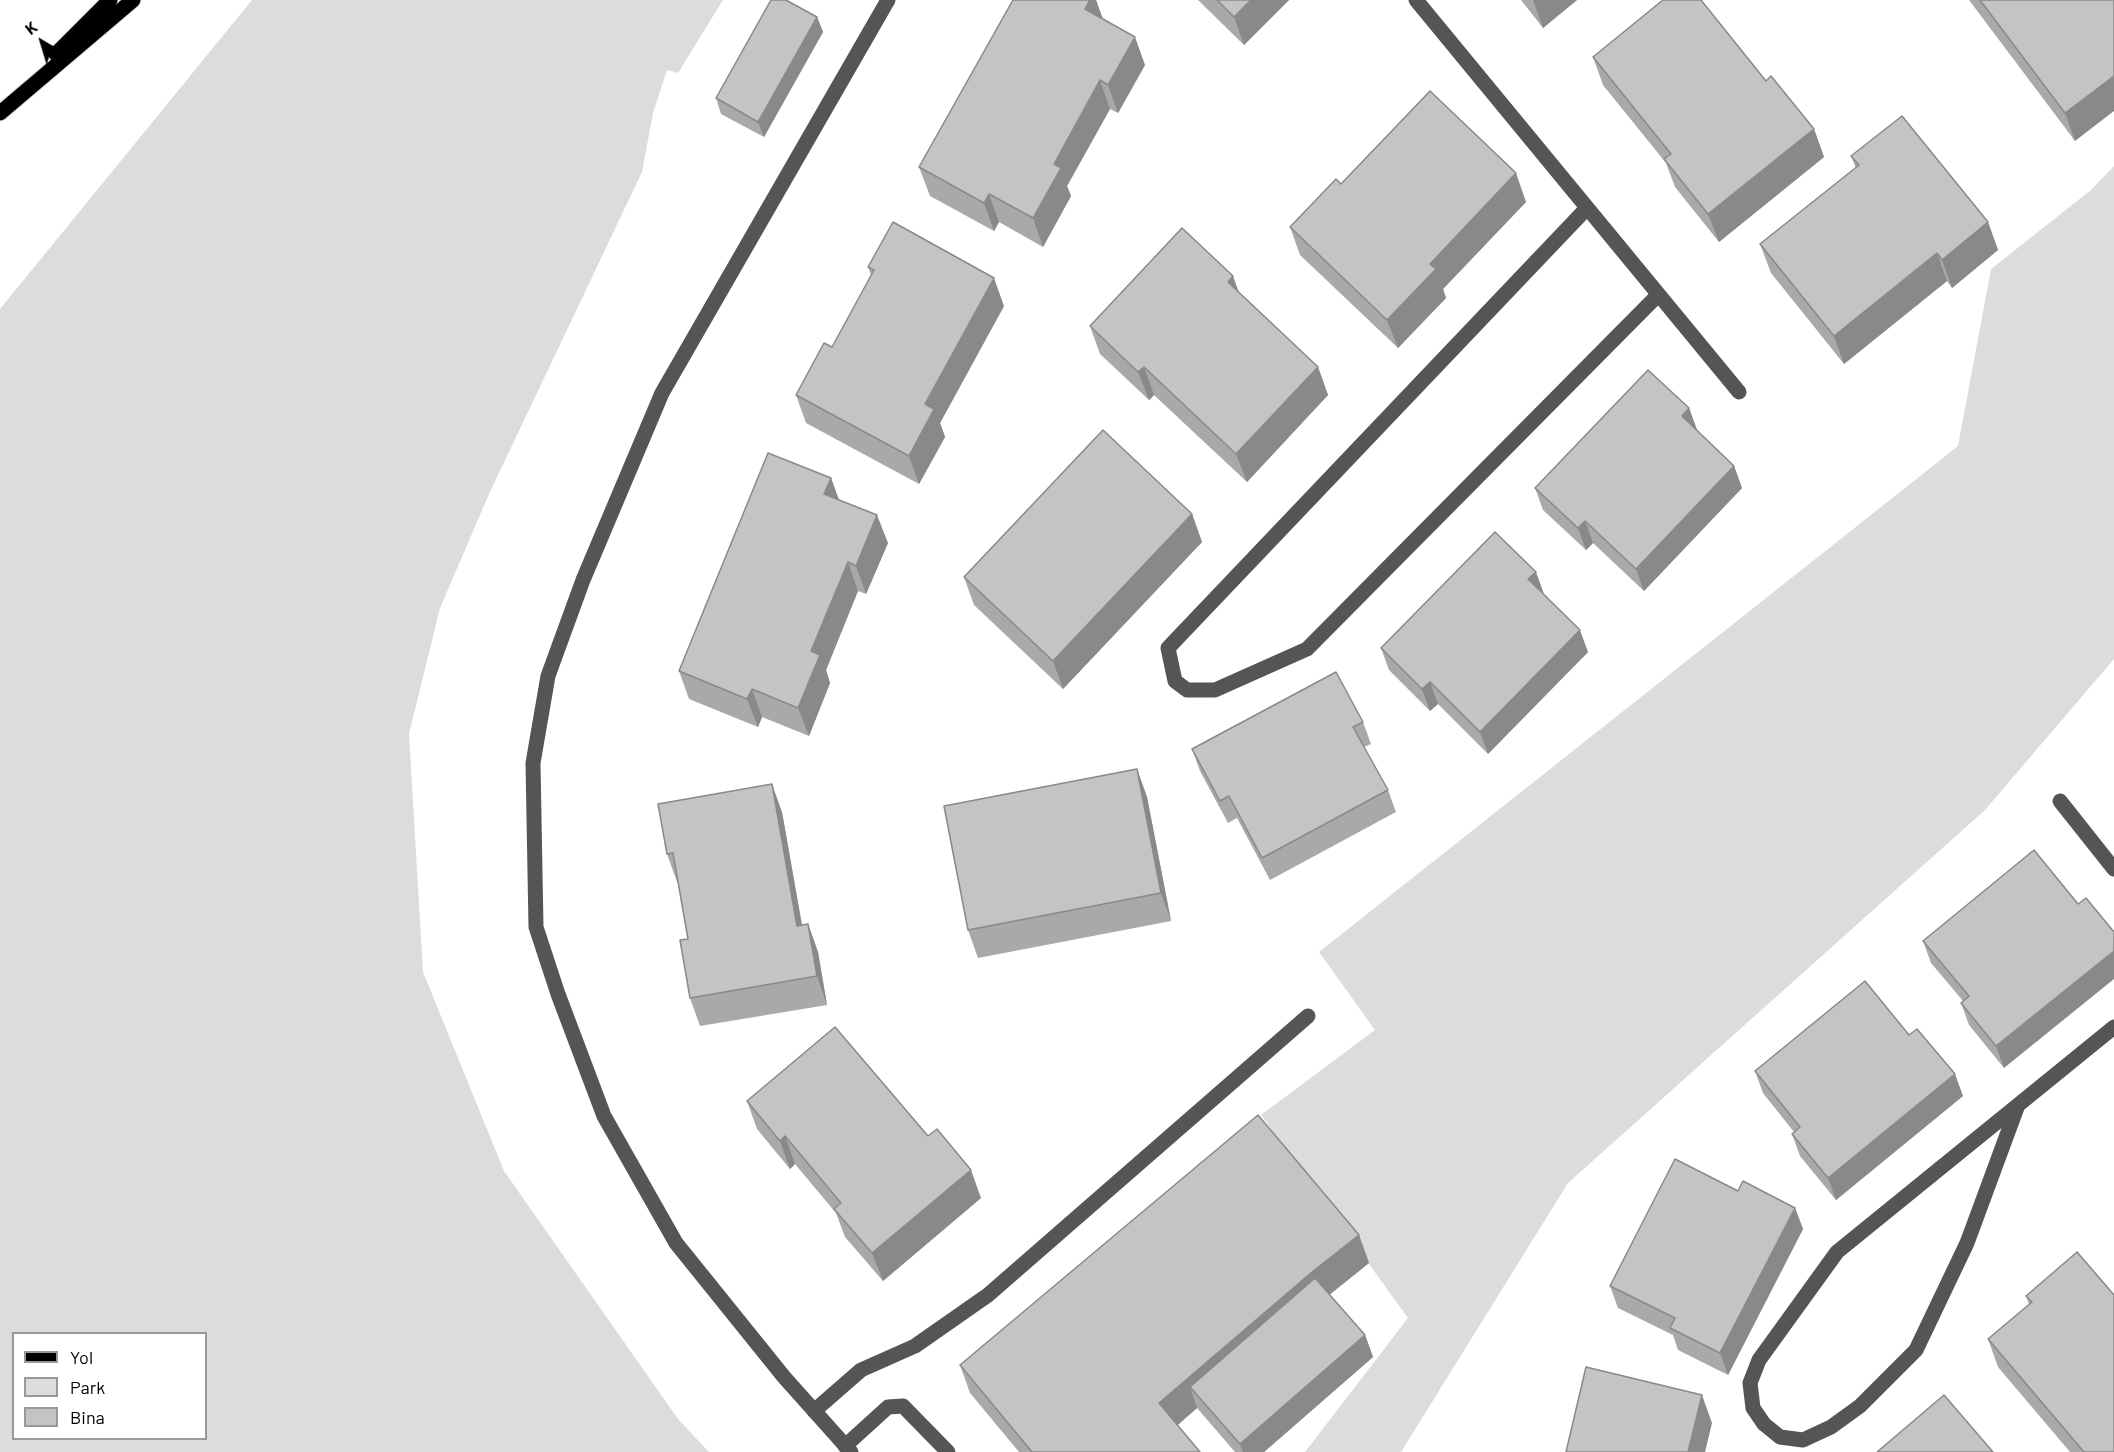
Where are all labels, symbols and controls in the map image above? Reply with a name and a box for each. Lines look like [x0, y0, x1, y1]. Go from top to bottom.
north arrow [12, 12, 72, 72]
text: K [21, 17, 40, 38]
legend [12, 1332, 207, 1440]
text: Yol [70, 1346, 93, 1368]
text: Park [70, 1376, 105, 1398]
text: Bina [70, 1406, 105, 1428]

